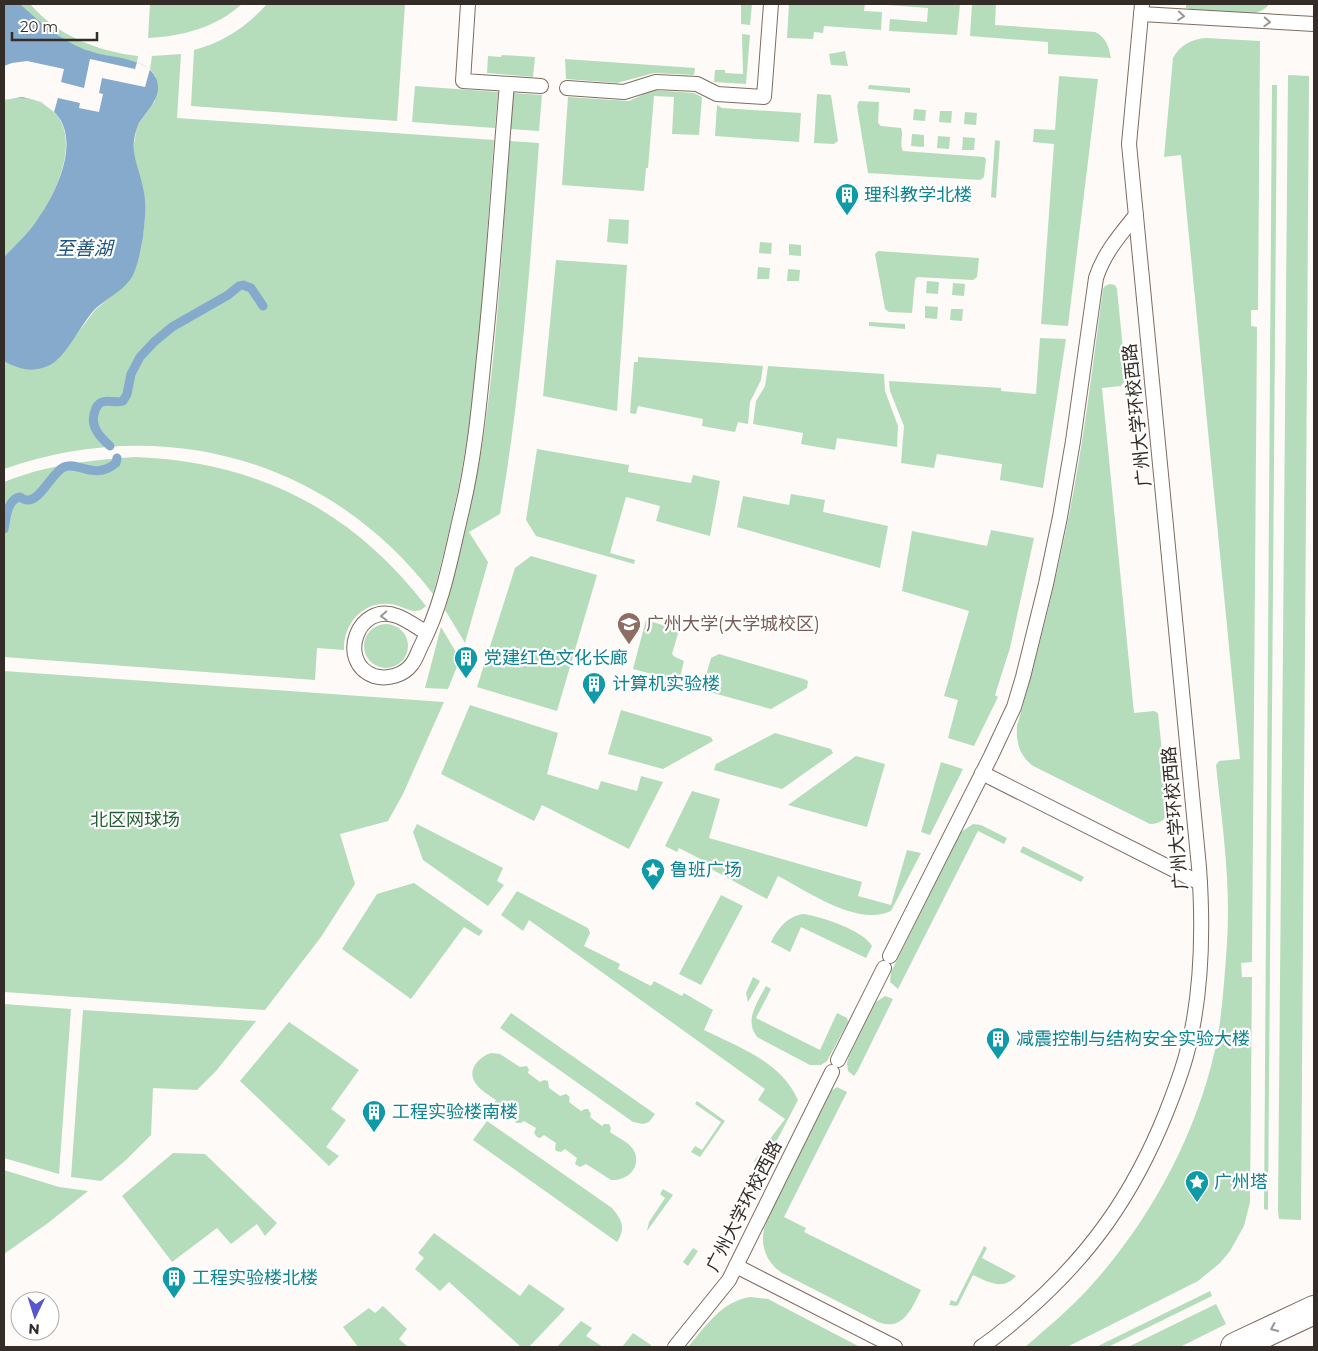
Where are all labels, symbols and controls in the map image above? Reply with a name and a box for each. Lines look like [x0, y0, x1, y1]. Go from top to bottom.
scale bar [12, 10, 98, 42]
one-way arrow [1177, 11, 1185, 22]
one-way arrow [1264, 16, 1272, 27]
text: 20 m [20, 17, 58, 36]
building icon: 理科教学北楼 [834, 182, 860, 216]
place label: 理科教学北楼 [864, 184, 972, 206]
water label: 至善湖 [55, 237, 115, 260]
street label: 广州大学环校西路 [1119, 342, 1155, 488]
one-way arrow [379, 610, 387, 621]
school or university icon: 广州大学(大学城校区) [616, 611, 642, 645]
place label: 广州大学(大学城校区) [646, 613, 820, 635]
building icon: 党建红色文化长廊 [453, 645, 479, 679]
place label: 党建红色文化长廊 [484, 647, 628, 669]
building icon: 计算机实验楼 [581, 671, 607, 705]
place label: 计算机实验楼 [612, 673, 720, 695]
street label: 广州大学环校西路 [1158, 745, 1192, 891]
park label: 北区网球场 [90, 809, 180, 831]
place icon: 鲁班广场 [640, 857, 666, 891]
place label: 鲁班广场 [670, 859, 742, 881]
building icon: 减震控制与结构安全实验大楼 [985, 1026, 1011, 1060]
place label: 减震控制与结构安全实验大楼 [1016, 1028, 1250, 1050]
building icon: 工程实验楼南楼 [361, 1099, 387, 1133]
place label: 工程实验楼南楼 [392, 1101, 518, 1123]
street label: 广州大学环校西路 [702, 1137, 786, 1275]
place icon: 广州塔 [1184, 1169, 1210, 1203]
place label: 广州塔 [1214, 1171, 1268, 1193]
building icon: 工程实验楼北楼 [161, 1265, 187, 1299]
place label: 工程实验楼北楼 [192, 1267, 318, 1289]
north arrow [10, 1291, 60, 1341]
text: N [28, 1320, 40, 1338]
one-way arrow [1270, 1322, 1279, 1333]

